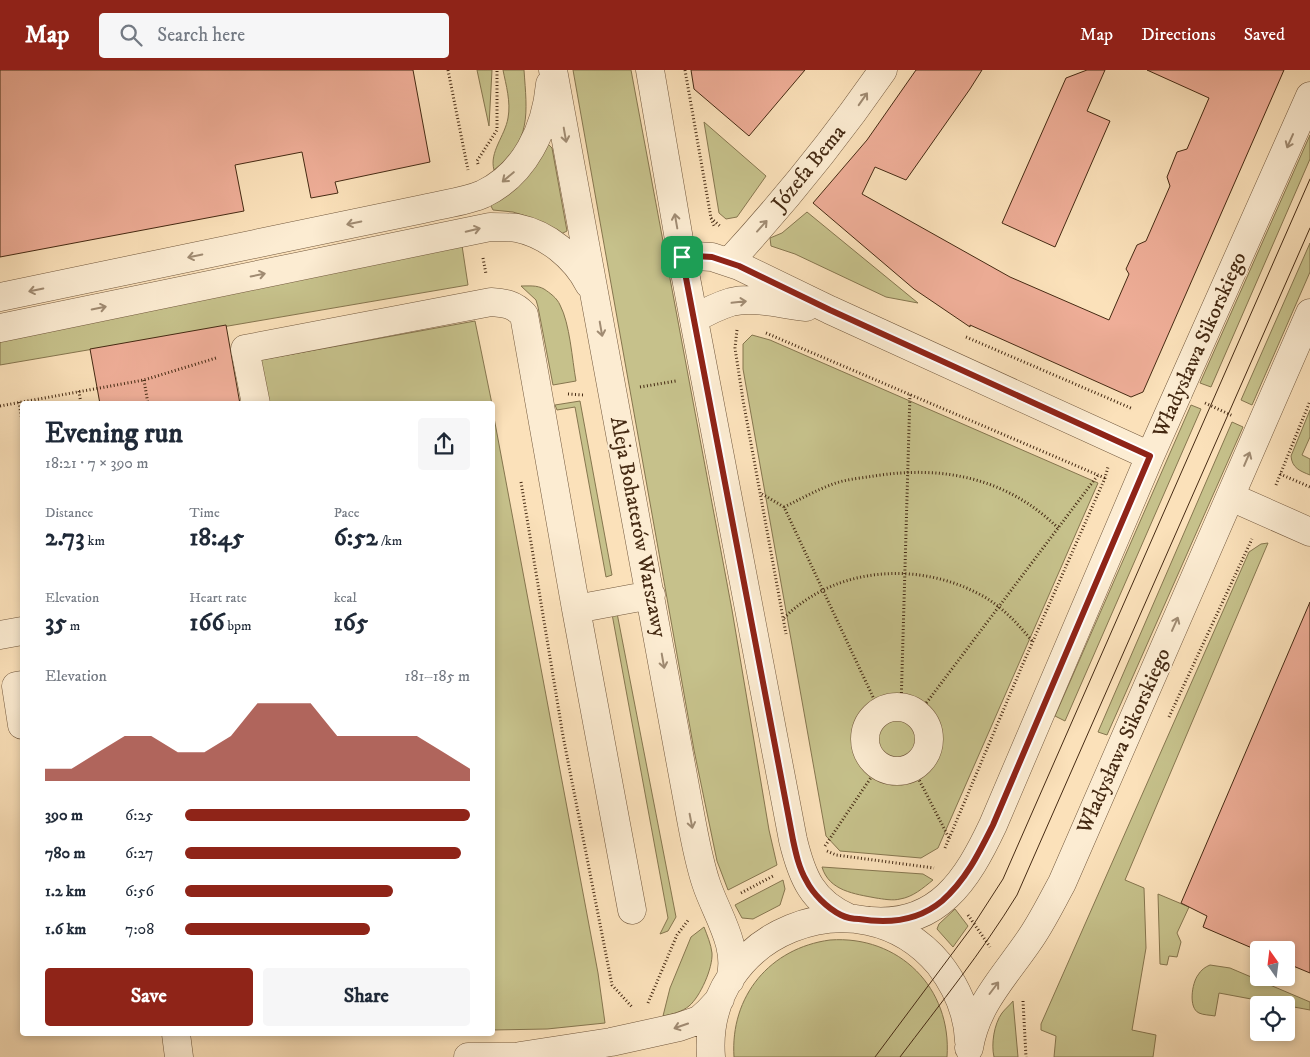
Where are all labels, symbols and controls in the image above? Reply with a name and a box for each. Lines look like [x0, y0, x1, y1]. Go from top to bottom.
search box [99, 13, 449, 58]
text: Map [25, 20, 69, 50]
icon: search [117, 21, 145, 49]
text: Search here [157, 24, 245, 47]
text: Map [1080, 24, 1113, 46]
text: Directions [1141, 24, 1216, 46]
text: Saved [1244, 24, 1285, 46]
one-way arrow [858, 92, 868, 106]
street label: Józefa Bema [765, 120, 851, 218]
one-way arrow [561, 127, 571, 143]
one-way arrow [1285, 133, 1295, 148]
one-way arrow [502, 172, 515, 183]
one-way arrow [670, 213, 680, 229]
one-way arrow [347, 219, 363, 228]
one-way arrow [756, 219, 767, 232]
one-way arrow [465, 225, 481, 234]
pin [661, 236, 703, 278]
icon: arrive [668, 243, 696, 271]
street label: Władysława Sikorskiego [1147, 248, 1253, 443]
one-way arrow [188, 252, 204, 261]
one-way arrow [250, 270, 266, 279]
one-way arrow [29, 285, 45, 295]
one-way arrow [731, 297, 747, 306]
one-way arrow [91, 302, 107, 312]
one-way arrow [597, 321, 606, 337]
street label: Aleja Bohaterów Warszawy [604, 414, 672, 641]
text: Evening run [45, 416, 183, 451]
button: share [418, 418, 470, 470]
one-way arrow [1242, 452, 1252, 467]
text: 18:21 · 7 × 390 m [45, 453, 148, 473]
text: Distance [45, 504, 93, 522]
text: Time [189, 504, 220, 522]
text: Pace [334, 504, 360, 522]
text: 2.73 [45, 522, 85, 553]
text: 18:45 [189, 522, 244, 553]
text: 6:52 [334, 522, 378, 553]
text: km [85, 532, 105, 550]
text: /km [378, 532, 402, 550]
text: Elevation [45, 589, 99, 607]
text: Heart rate [189, 589, 247, 607]
text: kcal [334, 589, 357, 607]
text: 35 [45, 607, 67, 638]
text: 166 [189, 607, 224, 638]
text: 165 [334, 607, 368, 638]
text: m [67, 617, 80, 635]
text: bpm [224, 617, 252, 635]
one-way arrow [1171, 617, 1180, 632]
street label: Władysława Sikorskiego [1071, 644, 1177, 839]
one-way arrow [658, 653, 668, 669]
text: Elevation [45, 666, 107, 686]
text: 181–185 m [405, 666, 470, 686]
text: 390 m [45, 805, 83, 825]
text: 6:25 [125, 805, 153, 825]
one-way arrow [687, 813, 697, 829]
text: 780 m [45, 843, 86, 863]
text: 6:27 [125, 843, 153, 863]
text: 1.2 km [45, 881, 86, 901]
text: 6:56 [125, 881, 154, 901]
text: 1.6 km [45, 919, 86, 939]
text: 7:08 [125, 919, 154, 939]
north arrow [1250, 941, 1295, 986]
map controls [1250, 941, 1295, 1041]
button: Save [45, 968, 253, 1026]
button: Share [263, 968, 470, 1026]
one-way arrow [989, 982, 1000, 995]
button: locate [1250, 996, 1295, 1041]
one-way arrow [674, 1022, 689, 1031]

